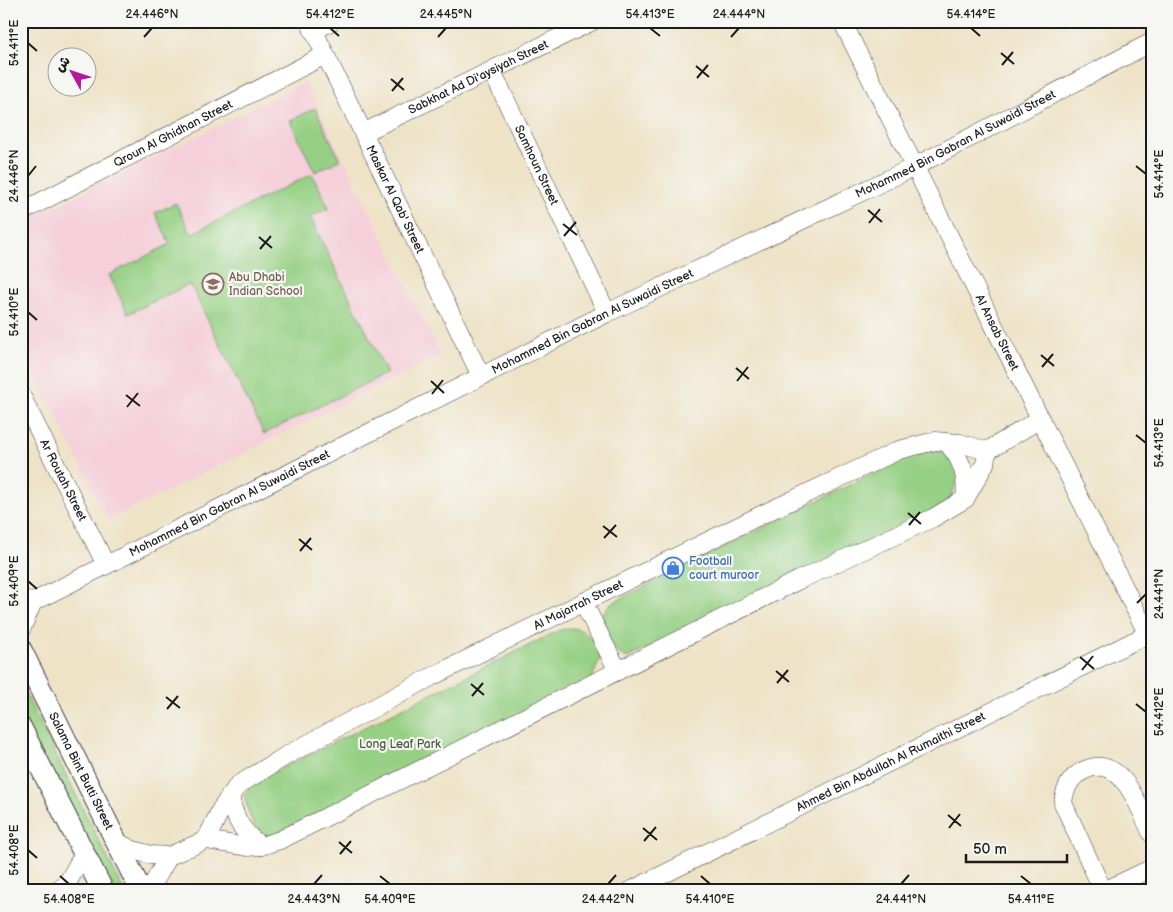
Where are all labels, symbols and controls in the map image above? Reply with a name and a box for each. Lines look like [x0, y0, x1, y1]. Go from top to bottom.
text: 24.446°N [126, 7, 178, 22]
text: 54.412°E [306, 7, 354, 22]
text: 24.445°N [420, 7, 472, 22]
text: 54.413°E [625, 7, 675, 22]
text: 24.444°N [713, 7, 765, 22]
text: 54.414°E [947, 7, 995, 22]
text: 54.411°E [7, 20, 22, 66]
street label: Sabkhat Ad Di'aysiyah Street [406, 36, 551, 117]
north arrow [48, 48, 98, 98]
text: ش [51, 53, 74, 75]
street label: Mohammed Bin Gabran Al Suwaidi Street [853, 86, 1058, 201]
street label: Qroun Al Ghidhan Street [111, 97, 235, 170]
street label: Samhoun Street [511, 123, 562, 208]
street label: Maskar Al Qab' Street [363, 143, 428, 256]
text: 24.446°N [7, 150, 22, 202]
text: 54.414°E [1152, 150, 1167, 198]
street label: Mohammed Bin Gabran Al Suwaidi Street [489, 266, 696, 377]
place label: Abu Dhabi Indian School [229, 270, 302, 299]
school or university icon: Abu Dhabi Indian School [201, 272, 225, 296]
text: 54.410°E [7, 287, 22, 337]
street label: Al Ansab Street [972, 292, 1023, 373]
text: 54.413°E [1152, 418, 1167, 468]
street label: Ar Routah Street [37, 437, 90, 524]
street label: Mohammed Bin Gabran Al Suwaidi Street [127, 446, 332, 560]
place label: Football court muroor [689, 554, 759, 583]
text: 54.409°E [7, 555, 22, 607]
shop icon: Football court muroor [661, 556, 685, 580]
text: 24.441°N [1152, 569, 1167, 619]
street label: Al Majarrah Street [531, 576, 626, 633]
text: 54.412°E [1152, 688, 1167, 736]
street label: Ahmed Bin Abdullah Al Rumaithi Street [794, 708, 988, 815]
street label: Salama Bint Butti Street [46, 710, 117, 832]
park label: Long Leaf Park [359, 737, 441, 752]
text: 54.408°E [7, 824, 22, 876]
scale bar [966, 832, 1067, 864]
text: 50 m [973, 840, 1007, 859]
text: 54.408°E [43, 892, 95, 907]
text: 24.443°N [288, 892, 340, 907]
text: 54.409°E [364, 892, 416, 907]
text: 24.442°N [582, 892, 634, 907]
text: 54.410°E [686, 892, 735, 907]
text: 24.441°N [876, 892, 926, 907]
text: 54.411°E [1008, 892, 1054, 907]

